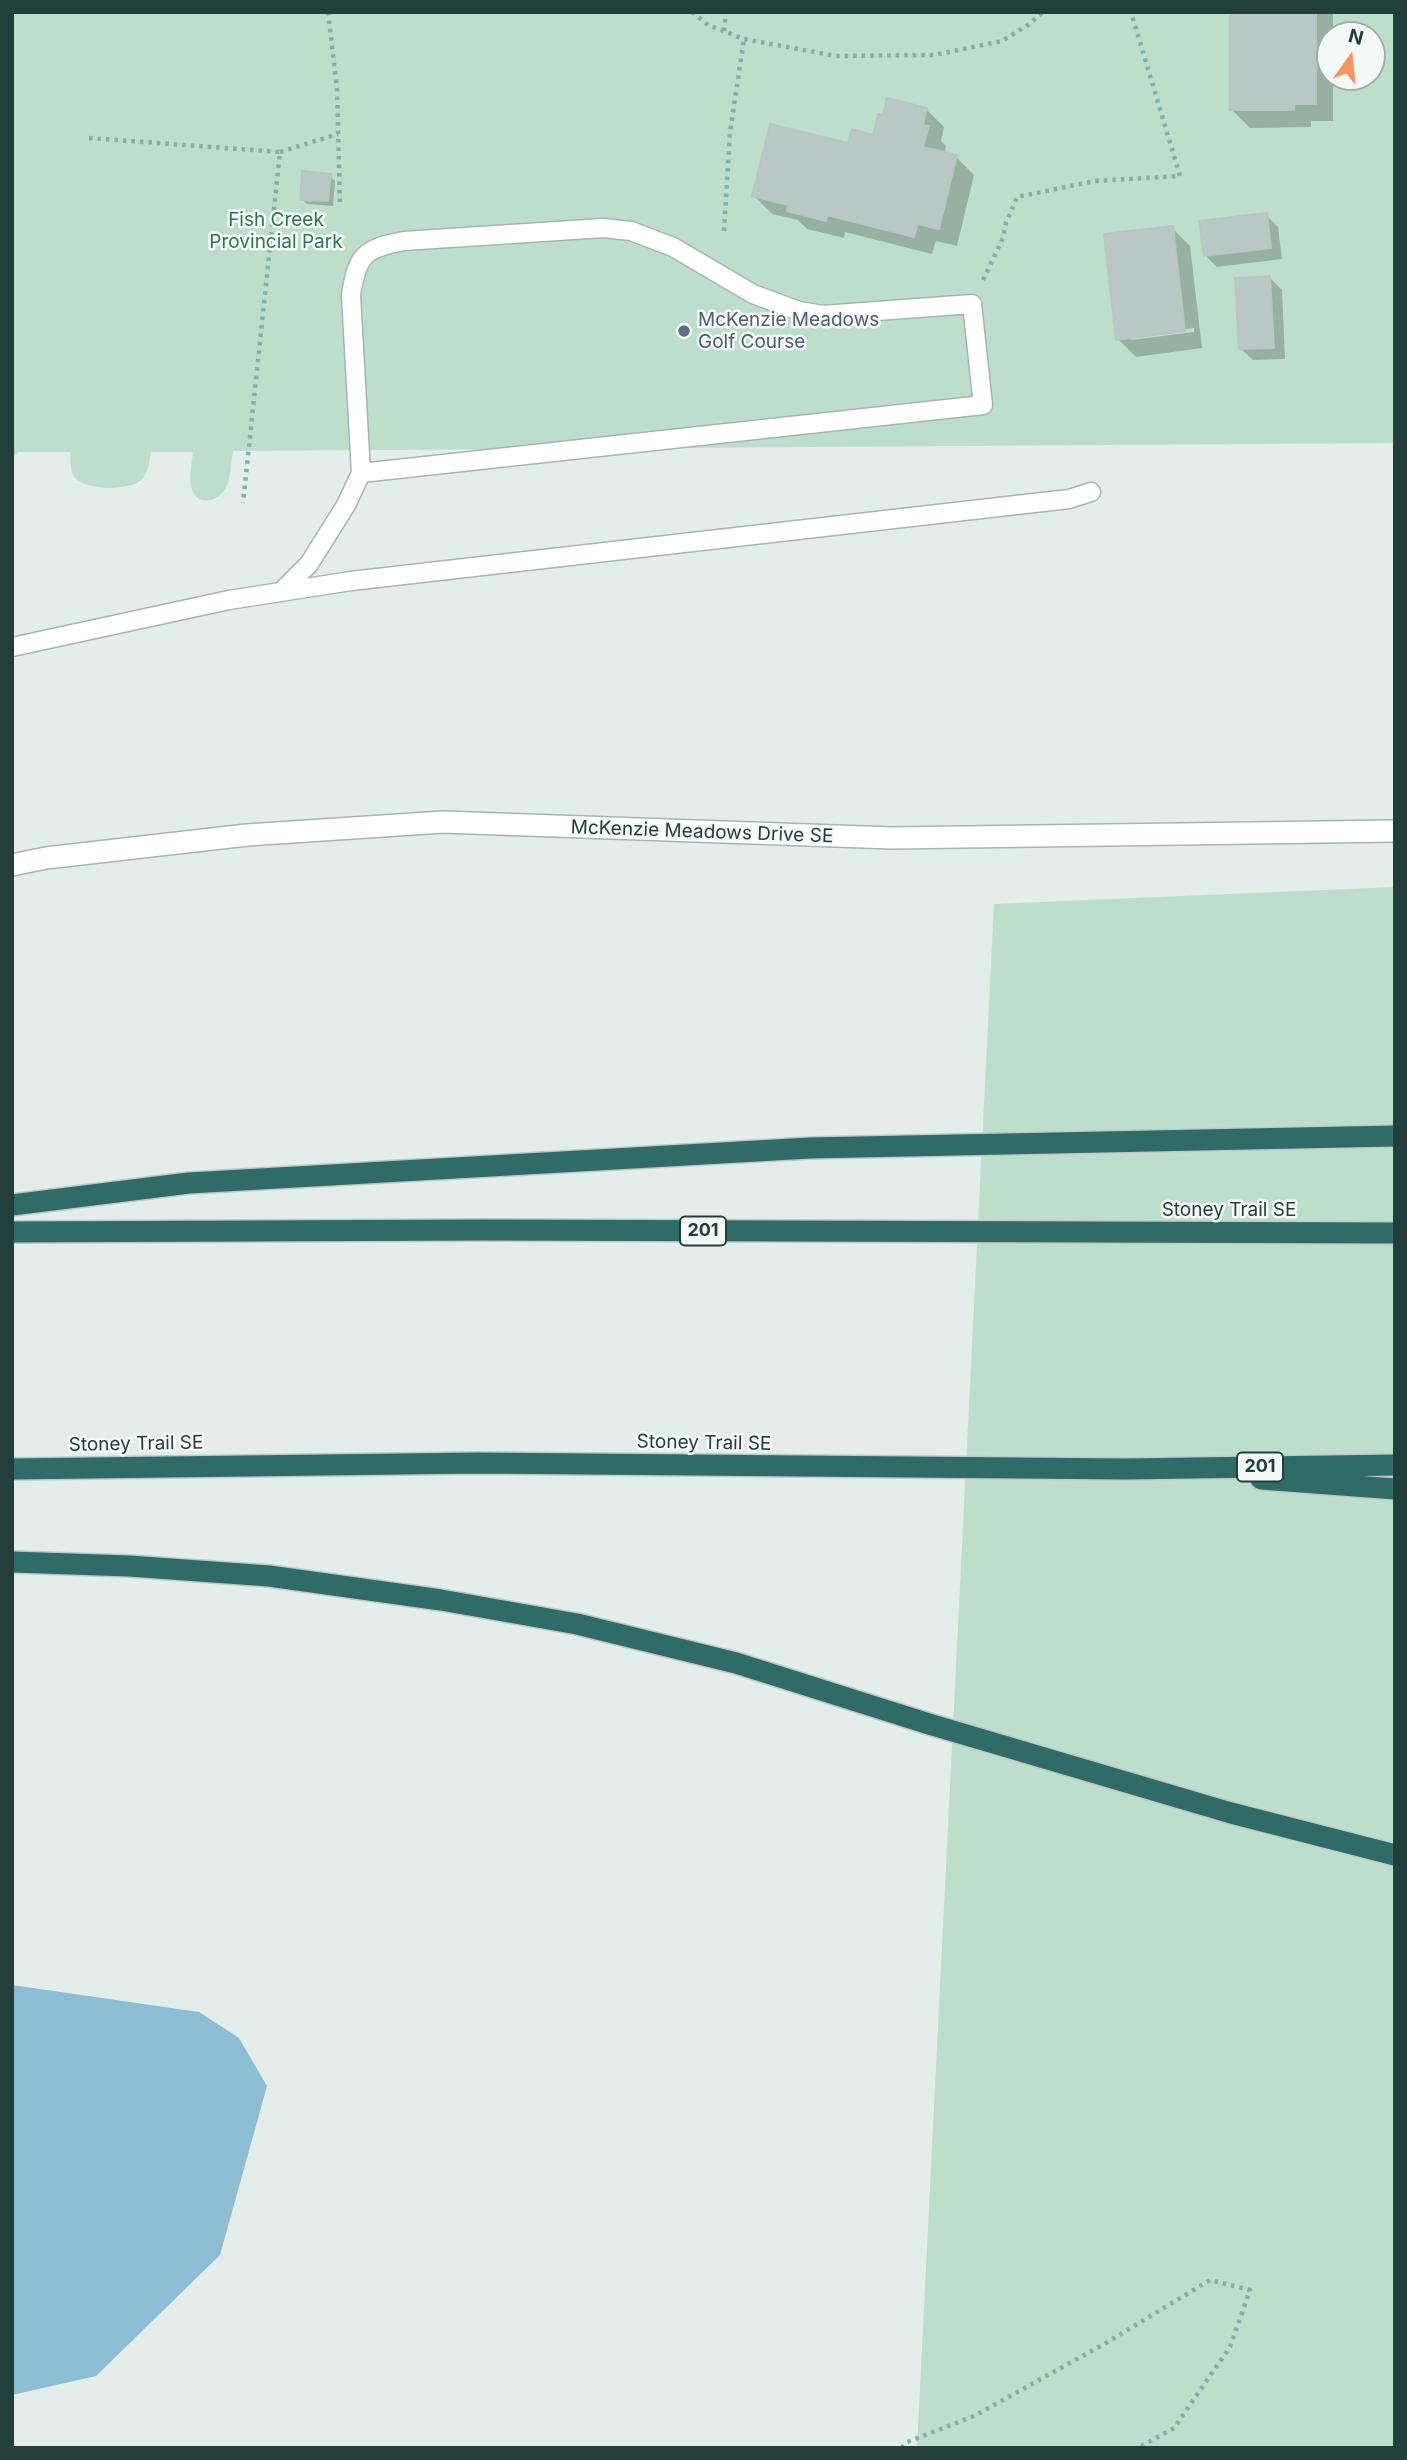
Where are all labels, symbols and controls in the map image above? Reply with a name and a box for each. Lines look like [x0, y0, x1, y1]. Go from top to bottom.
north arrow [1316, 21, 1386, 91]
text: N [1346, 24, 1366, 50]
park label: Fish Creek Provincial Park [209, 209, 343, 253]
place label: McKenzie Meadows Golf Course [698, 309, 879, 353]
marker: McKenzie Meadows Golf Course [676, 323, 692, 339]
street label: McKenzie Meadows Drive SE [570, 816, 834, 848]
street label: Stoney Trail SE [1162, 1199, 1296, 1221]
road number: 201 [680, 1216, 726, 1246]
street label: Stoney Trail SE [636, 1430, 772, 1456]
street label: Stoney Trail SE [68, 1431, 204, 1457]
road number: 201 [1237, 1452, 1283, 1482]

